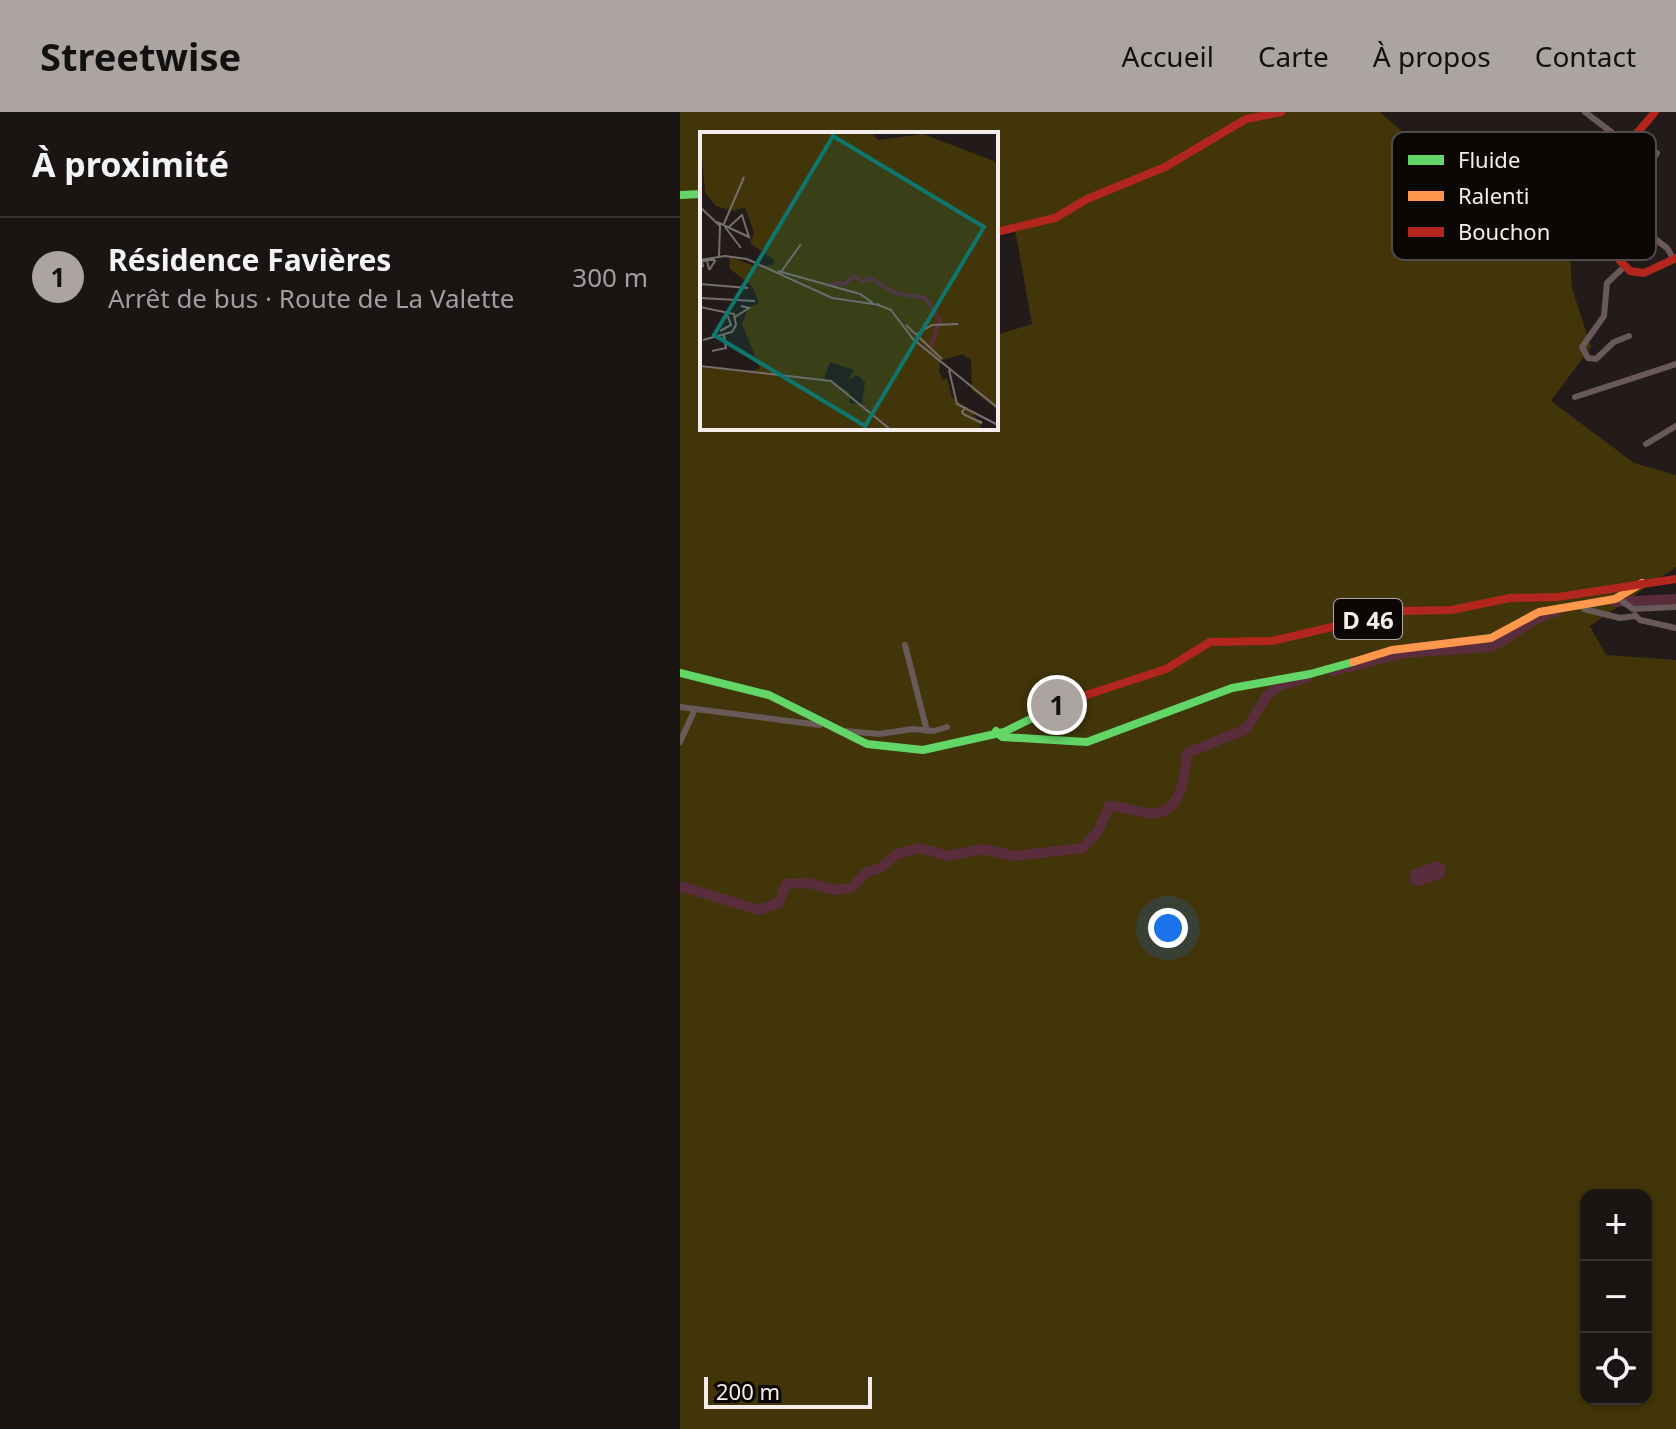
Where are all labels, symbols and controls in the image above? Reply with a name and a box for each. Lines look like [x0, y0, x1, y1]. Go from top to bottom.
text: Streetwise [40, 30, 241, 82]
text: Accueil [1122, 37, 1214, 75]
text: Carte [1258, 37, 1329, 75]
text: À propos [1373, 37, 1491, 75]
text: Contact [1535, 37, 1636, 75]
inset map [700, 132, 998, 430]
legend [1392, 132, 1656, 260]
text: À proximité [32, 141, 229, 187]
text: Fluide [1458, 144, 1520, 174]
text: Ralenti [1458, 180, 1529, 210]
text: Bouchon [1458, 216, 1550, 246]
text: Résidence Favières [108, 239, 391, 280]
text: 1 [51, 259, 65, 295]
text: 300 m [572, 259, 648, 295]
text: Arrêt de bus · Route de La Valette [108, 280, 514, 316]
road number: D 46 [1334, 599, 1402, 639]
pin: 1 [1031, 675, 1083, 735]
your location [1148, 908, 1188, 948]
map controls [1580, 1189, 1652, 1405]
button: + [1580, 1189, 1652, 1261]
button: − [1580, 1261, 1652, 1333]
button: locate [1580, 1333, 1652, 1405]
scale bar [704, 1373, 872, 1409]
text: 200 m [716, 1376, 780, 1406]

